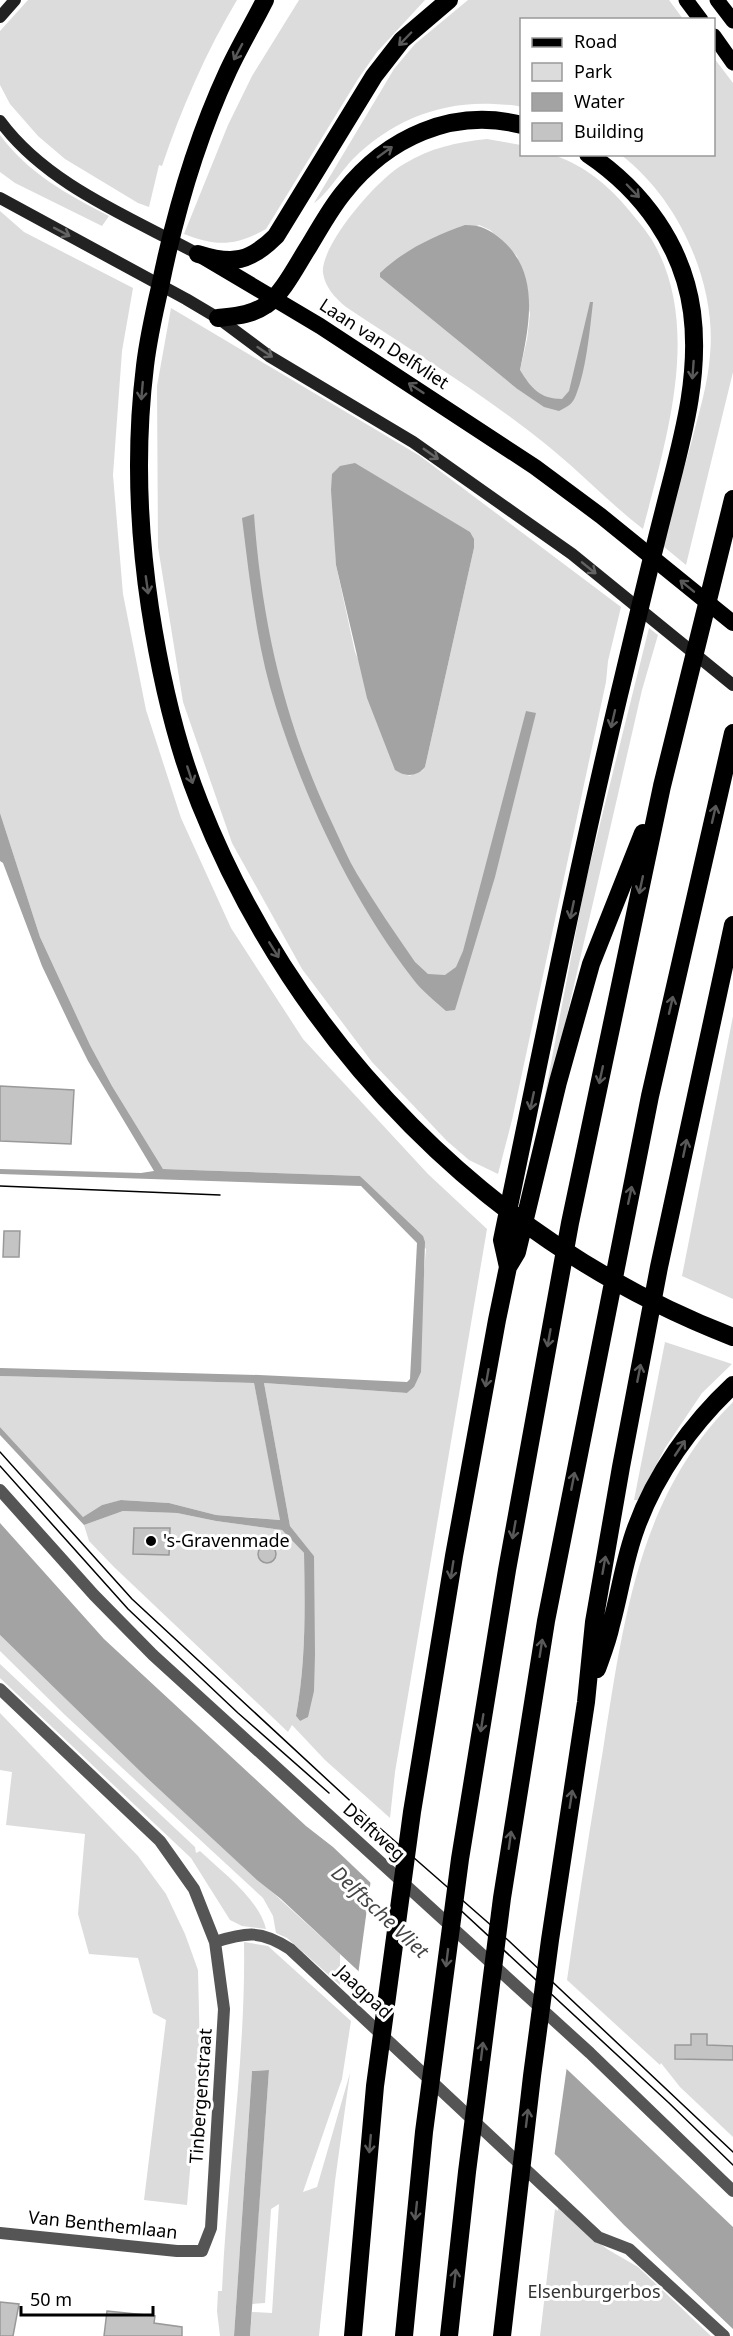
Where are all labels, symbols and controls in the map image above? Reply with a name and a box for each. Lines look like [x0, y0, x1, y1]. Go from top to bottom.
legend [520, 18, 715, 156]
text: Road [574, 29, 617, 53]
one-way arrow [398, 31, 412, 46]
one-way arrow [232, 42, 243, 60]
text: Park [574, 59, 612, 83]
text: Water [574, 89, 625, 113]
text: Building [574, 119, 644, 143]
one-way arrow [377, 146, 393, 158]
one-way arrow [626, 184, 640, 199]
one-way arrow [53, 227, 71, 238]
street label: Laan van Delfvliet [315, 292, 454, 394]
one-way arrow [256, 346, 273, 358]
one-way arrow [687, 360, 698, 380]
one-way arrow [137, 380, 148, 400]
one-way arrow [408, 382, 424, 394]
one-way arrow [422, 448, 439, 460]
one-way arrow [581, 562, 597, 575]
one-way arrow [141, 575, 152, 594]
one-way arrow [680, 579, 696, 592]
one-way arrow [607, 709, 619, 728]
one-way arrow [185, 765, 196, 784]
one-way arrow [709, 805, 720, 825]
one-way arrow [635, 874, 646, 894]
one-way arrow [566, 900, 577, 919]
one-way arrow [268, 941, 280, 958]
one-way arrow [665, 995, 677, 1014]
one-way arrow [595, 1065, 606, 1085]
one-way arrow [525, 1091, 537, 1110]
one-way arrow [679, 1139, 691, 1158]
one-way arrow [625, 1186, 636, 1205]
one-way arrow [543, 1328, 554, 1348]
one-way arrow [634, 1363, 645, 1383]
one-way arrow [481, 1367, 492, 1387]
one-way arrow [674, 1440, 686, 1456]
one-way arrow [568, 1472, 579, 1491]
one-way arrow [508, 1520, 519, 1540]
place label: 's-Gravenmade [163, 1528, 290, 1552]
marker: 's-Gravenmade [144, 1534, 158, 1548]
one-way arrow [599, 1555, 610, 1575]
one-way arrow [446, 1559, 457, 1579]
one-way arrow [536, 1638, 547, 1658]
one-way arrow [476, 1712, 487, 1732]
one-way arrow [566, 1789, 577, 1809]
street label: Delftweg [338, 1797, 411, 1866]
one-way arrow [505, 1831, 516, 1851]
water label: Delftsche Vliet [326, 1860, 436, 1965]
one-way arrow [441, 1948, 452, 1968]
street label: Jaagpad [330, 1958, 398, 2023]
street label: Tinbergenstraat [183, 2027, 217, 2164]
one-way arrow [477, 2042, 488, 2062]
one-way arrow [522, 2108, 533, 2128]
one-way arrow [364, 2133, 375, 2153]
one-way arrow [410, 2201, 421, 2221]
street label: Van Benthemlaan [27, 2204, 179, 2244]
one-way arrow [450, 2268, 461, 2288]
scale bar [21, 2279, 153, 2317]
park label: Elsenburgerbos [527, 2279, 661, 2303]
text: 50 m [30, 2287, 72, 2311]

